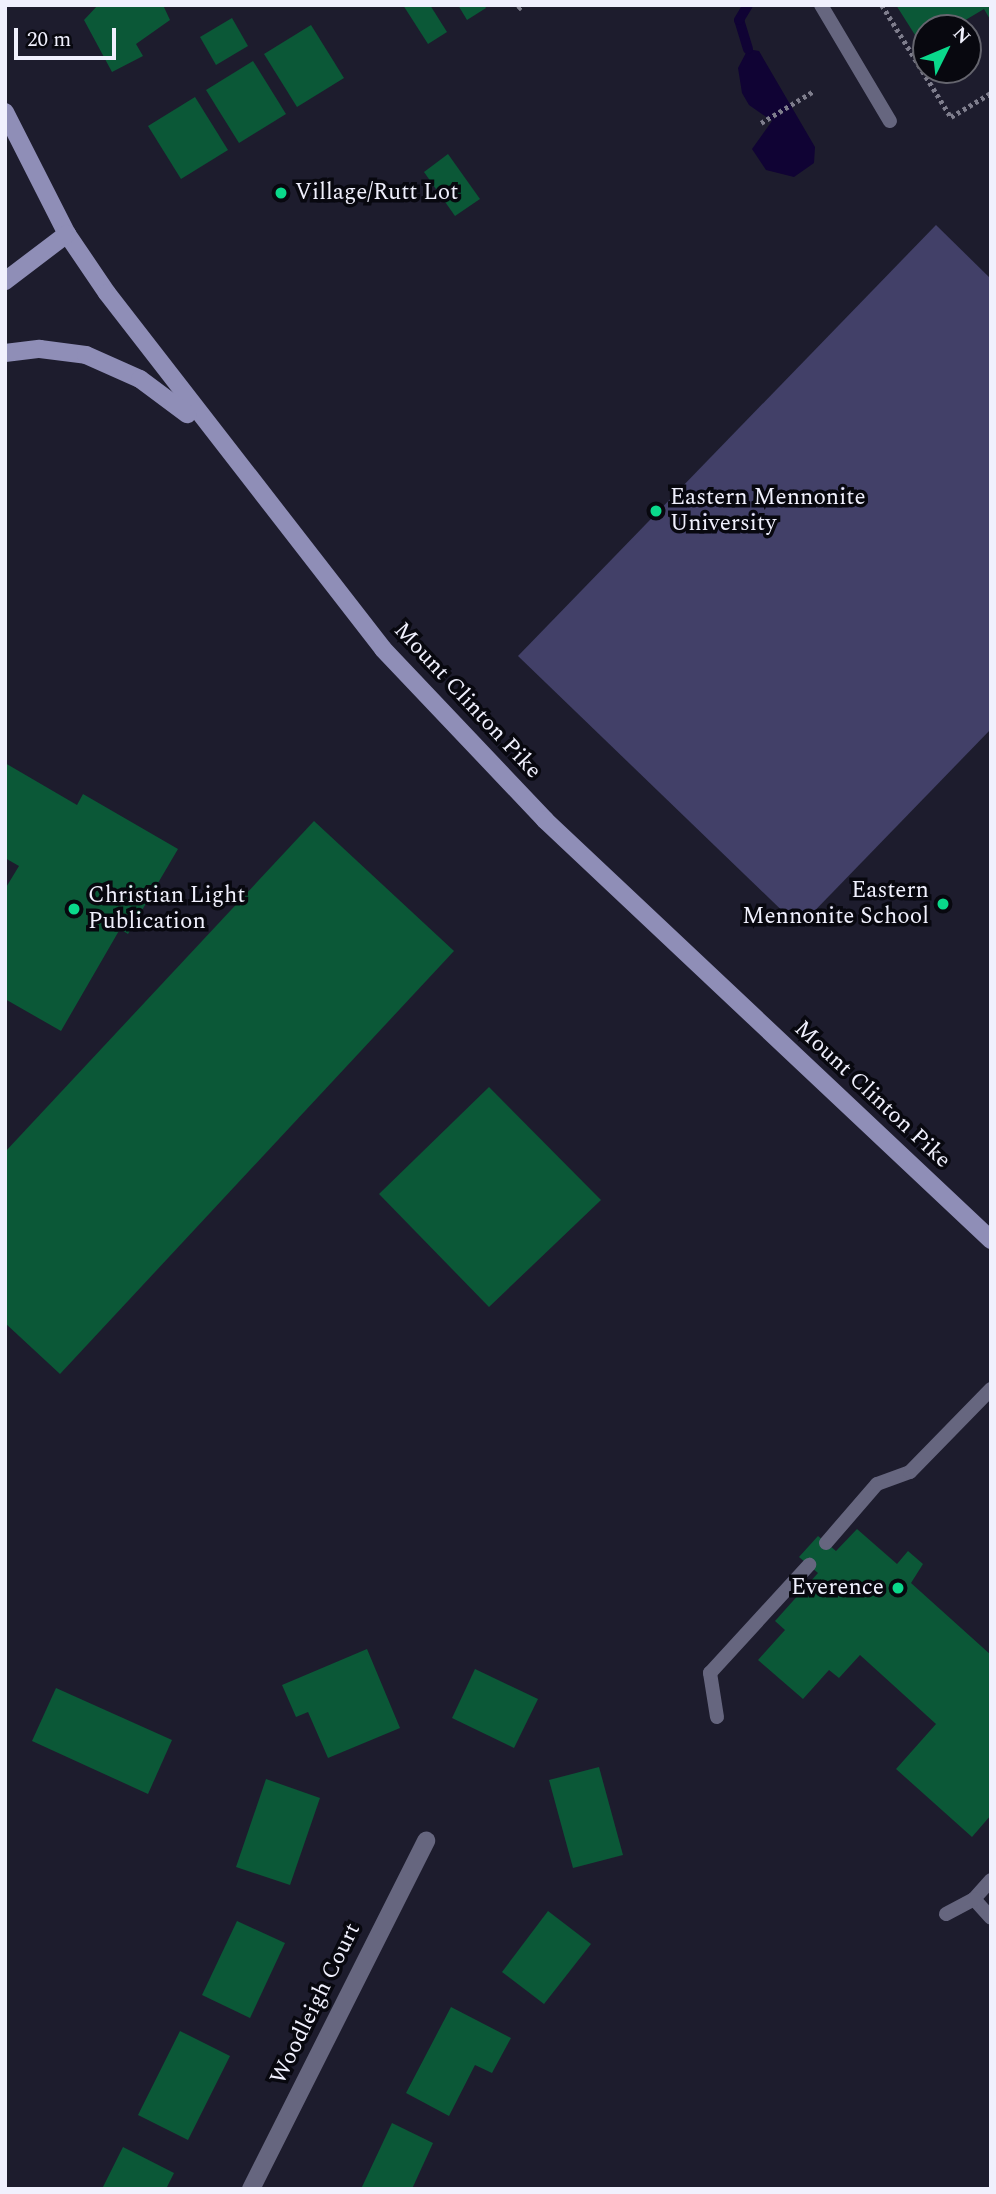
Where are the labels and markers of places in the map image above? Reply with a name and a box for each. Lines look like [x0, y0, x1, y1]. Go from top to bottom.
place label: Village/Rutt Lot [295, 179, 458, 207]
marker: Village/Rutt Lot [273, 185, 289, 201]
place label: Eastern Mennonite University [670, 484, 866, 538]
marker: Eastern Mennonite University [648, 503, 664, 519]
place label: Eastern Mennonite School [742, 877, 929, 931]
place label: Christian Light Publication [88, 882, 245, 936]
marker: Eastern Mennonite School [935, 896, 951, 912]
marker: Christian Light Publication [66, 901, 82, 917]
place label: Everence [791, 1574, 884, 1602]
marker: Everence [890, 1580, 906, 1596]

